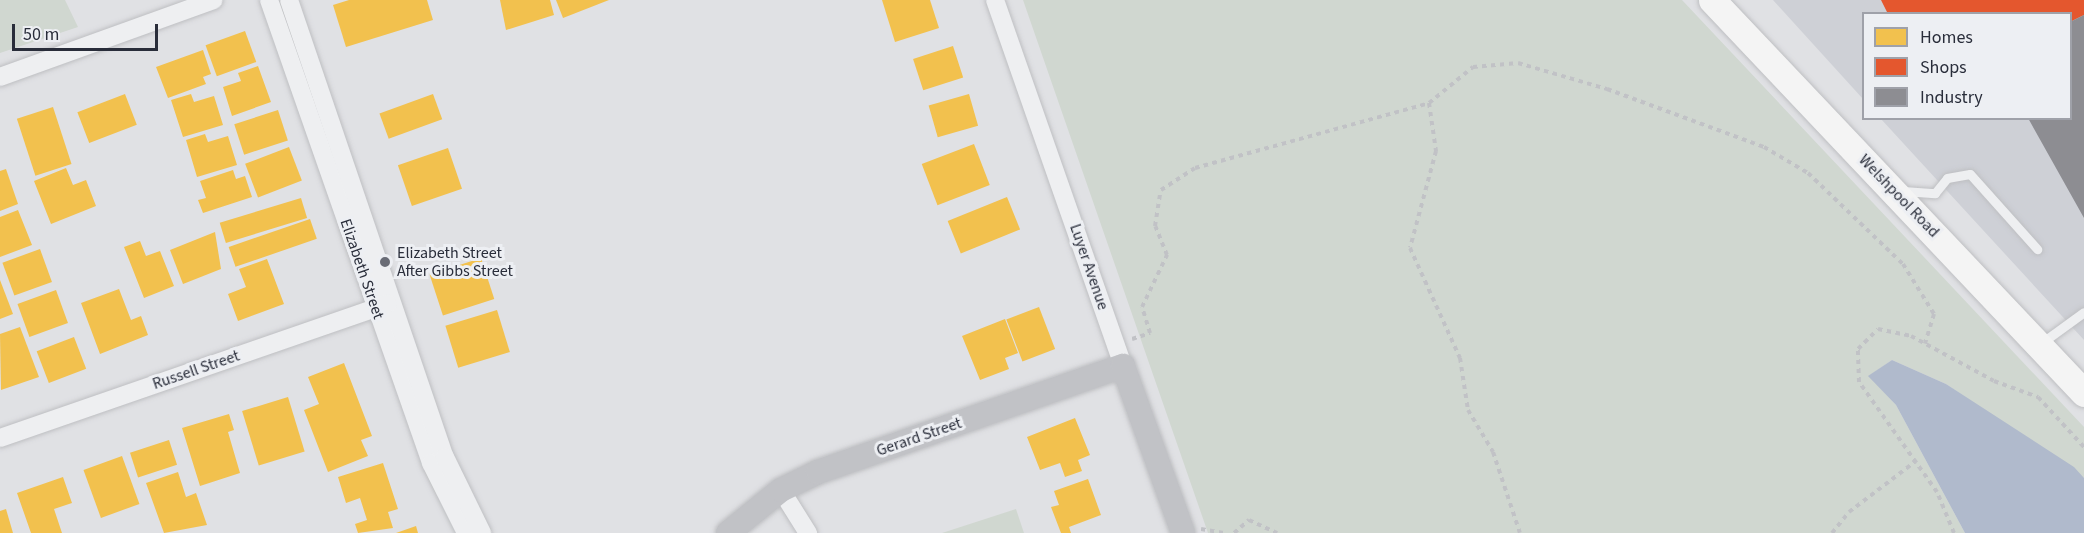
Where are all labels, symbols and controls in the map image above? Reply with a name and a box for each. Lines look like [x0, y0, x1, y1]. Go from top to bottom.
scale bar [15, 12, 160, 50]
legend [1862, 12, 2072, 120]
text: 50 m [23, 22, 59, 47]
text: Homes [1920, 25, 1973, 50]
text: Shops [1920, 55, 1967, 80]
text: Industry [1920, 85, 1983, 110]
street label: Welshpool Road [1855, 151, 1943, 241]
street label: Elizabeth Street [336, 216, 388, 322]
street label: Luyer Avenue [1065, 221, 1113, 313]
place label: Elizabeth Street After Gibbs Street [397, 243, 513, 281]
marker: Elizabeth Street After Gibbs Street [378, 255, 392, 269]
street label: Russell Street [150, 346, 242, 394]
street label: Gerard Street [874, 413, 964, 461]

